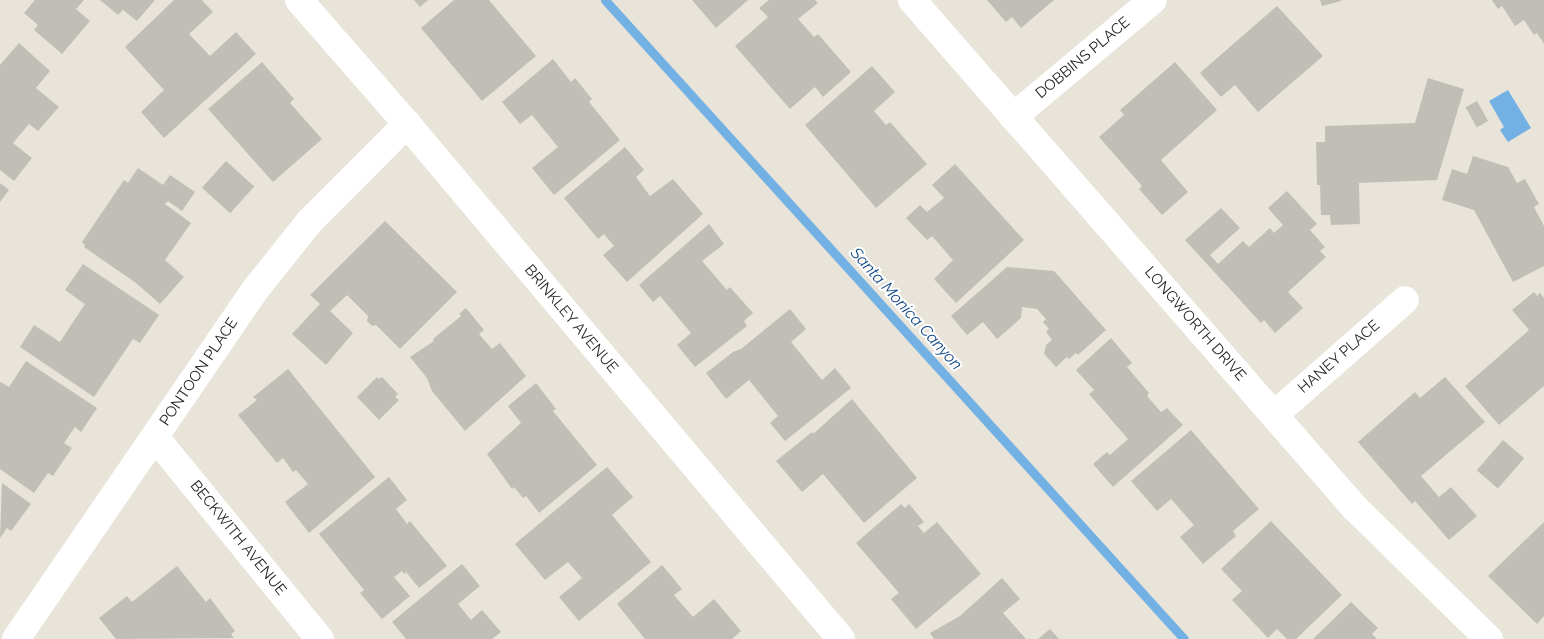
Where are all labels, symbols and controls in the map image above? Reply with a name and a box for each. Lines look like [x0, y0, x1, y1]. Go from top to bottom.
street label: DOBBINS PLACE [1032, 13, 1134, 103]
water label: Santa Monica Canyon [846, 244, 966, 374]
street label: BRINKLEY AVENUE [520, 261, 622, 377]
street label: LONGWORTH DRIVE [1141, 263, 1249, 385]
street label: PONTOON PLACE [156, 315, 242, 429]
street label: HANEY PLACE [1294, 316, 1384, 398]
street label: BECKWITH AVENUE [186, 477, 290, 599]

